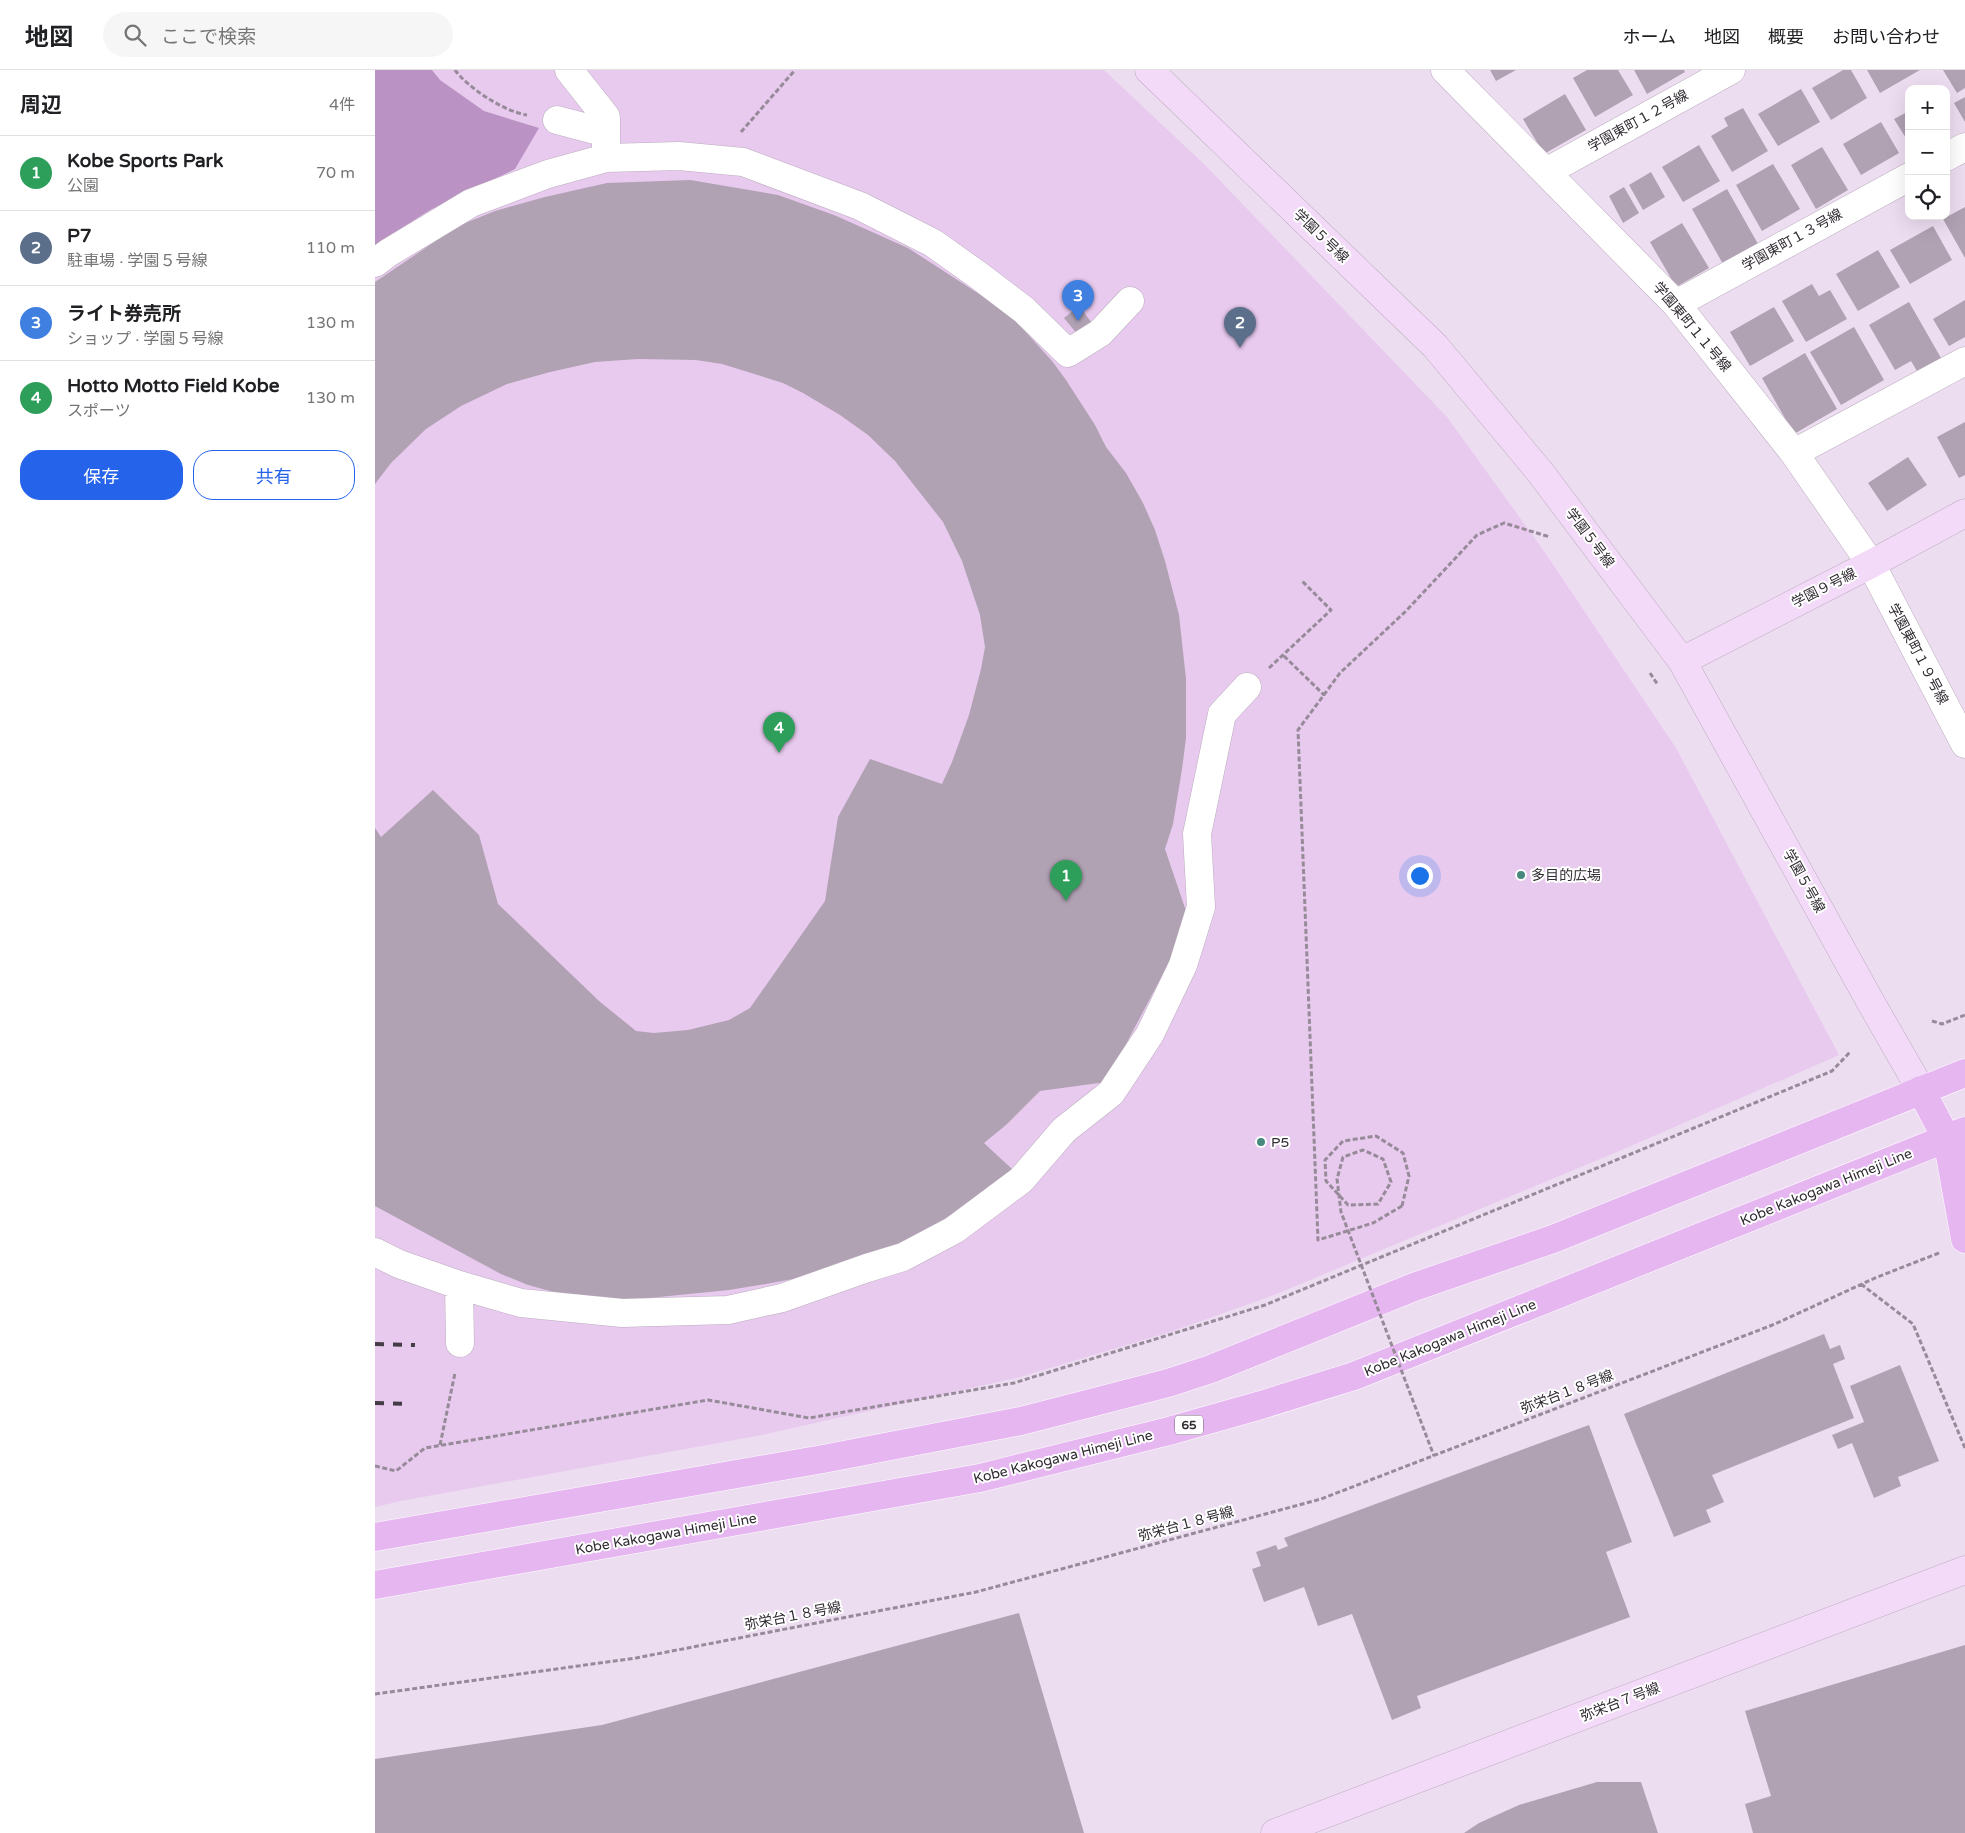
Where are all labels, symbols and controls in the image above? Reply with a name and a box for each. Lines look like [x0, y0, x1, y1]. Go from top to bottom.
search box [103, 12, 453, 57]
icon: search [121, 21, 149, 49]
text: 地図 [25, 23, 73, 52]
text: ここで検索 [161, 26, 256, 48]
text: ホーム [1623, 26, 1676, 48]
text: 地図 [1704, 26, 1740, 48]
text: 概要 [1768, 26, 1804, 48]
text: お問い合わせ [1832, 26, 1940, 48]
map controls [1905, 85, 1950, 220]
button: + [1905, 85, 1950, 130]
street label: 学園東町１２号線 [1585, 86, 1691, 156]
text: 周辺 [20, 93, 62, 118]
text: 4件 [329, 95, 355, 115]
button: − [1905, 130, 1950, 175]
text: Kobe Sports Park [67, 150, 223, 172]
text: 1 [31, 163, 41, 183]
text: 70 m [316, 163, 355, 183]
button: locate [1905, 175, 1950, 220]
text: 公園 [67, 176, 99, 196]
street label: 学園東町１３号線 [1739, 205, 1845, 275]
street label: 学園５号線 [1290, 206, 1352, 266]
text: P7 [67, 225, 92, 247]
text: 2 [31, 238, 41, 258]
text: 110 m [306, 238, 355, 258]
text: 駐車場 · 学園５号線 [67, 251, 207, 271]
street label: 学園東町１１号線 [1649, 279, 1735, 375]
pin: 3 [1062, 280, 1094, 321]
text: ライト券売所 [67, 303, 181, 325]
pin: 2 [1224, 307, 1256, 348]
text: 3 [31, 313, 41, 333]
text: 130 m [306, 313, 355, 333]
text: ショップ · 学園５号線 [67, 329, 223, 349]
text: Hotto Motto Field Kobe [67, 375, 279, 397]
text: 4 [31, 388, 41, 408]
text: 130 m [306, 388, 355, 408]
text: スポーツ [67, 401, 131, 421]
button: 保存 [20, 450, 183, 500]
button: 共有 [193, 450, 355, 500]
street label: 学園５号線 [1562, 505, 1618, 571]
street label: 学園９号線 [1789, 565, 1859, 611]
street label: 学園東町１９号線 [1884, 601, 1952, 707]
pin: 4 [763, 712, 795, 753]
street label: 学園５号線 [1780, 846, 1828, 916]
pin: 1 [1050, 860, 1082, 901]
your location [1407, 863, 1433, 889]
place label: 多目的広場 [1531, 867, 1601, 884]
marker: 多目的広場 [1515, 869, 1527, 881]
place label: P5 [1271, 1134, 1289, 1151]
marker: P5 [1255, 1136, 1267, 1148]
street label: Kobe Kakogawa Himeji Line [1738, 1145, 1915, 1229]
street label: Kobe Kakogawa Himeji Line [1362, 1296, 1539, 1380]
street label: 弥栄台１８号線 [1518, 1367, 1616, 1417]
road number: 65 [1175, 1416, 1203, 1434]
street label: Kobe Kakogawa Himeji Line [972, 1426, 1154, 1488]
street label: 弥栄台１８号線 [1136, 1503, 1236, 1545]
street label: Kobe Kakogawa Himeji Line [574, 1510, 758, 1558]
street label: 弥栄台１８号線 [743, 1598, 843, 1634]
street label: 弥栄台７号線 [1578, 1679, 1662, 1725]

